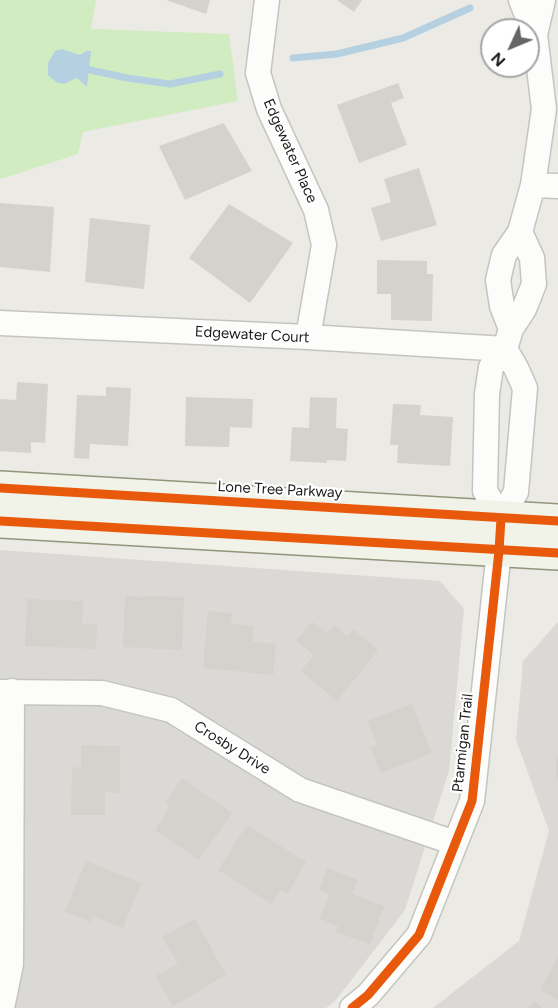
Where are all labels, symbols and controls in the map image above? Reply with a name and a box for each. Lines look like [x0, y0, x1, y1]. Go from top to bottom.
north arrow [480, 18, 540, 78]
text: N [487, 48, 509, 71]
street label: Edgewater Place [259, 96, 321, 206]
street label: Edgewater Court [194, 323, 310, 347]
street label: Lone Tree Parkway [217, 478, 343, 502]
street label: Ptarmigan Trail [449, 693, 477, 793]
street label: Crosby Drive [191, 717, 273, 779]

